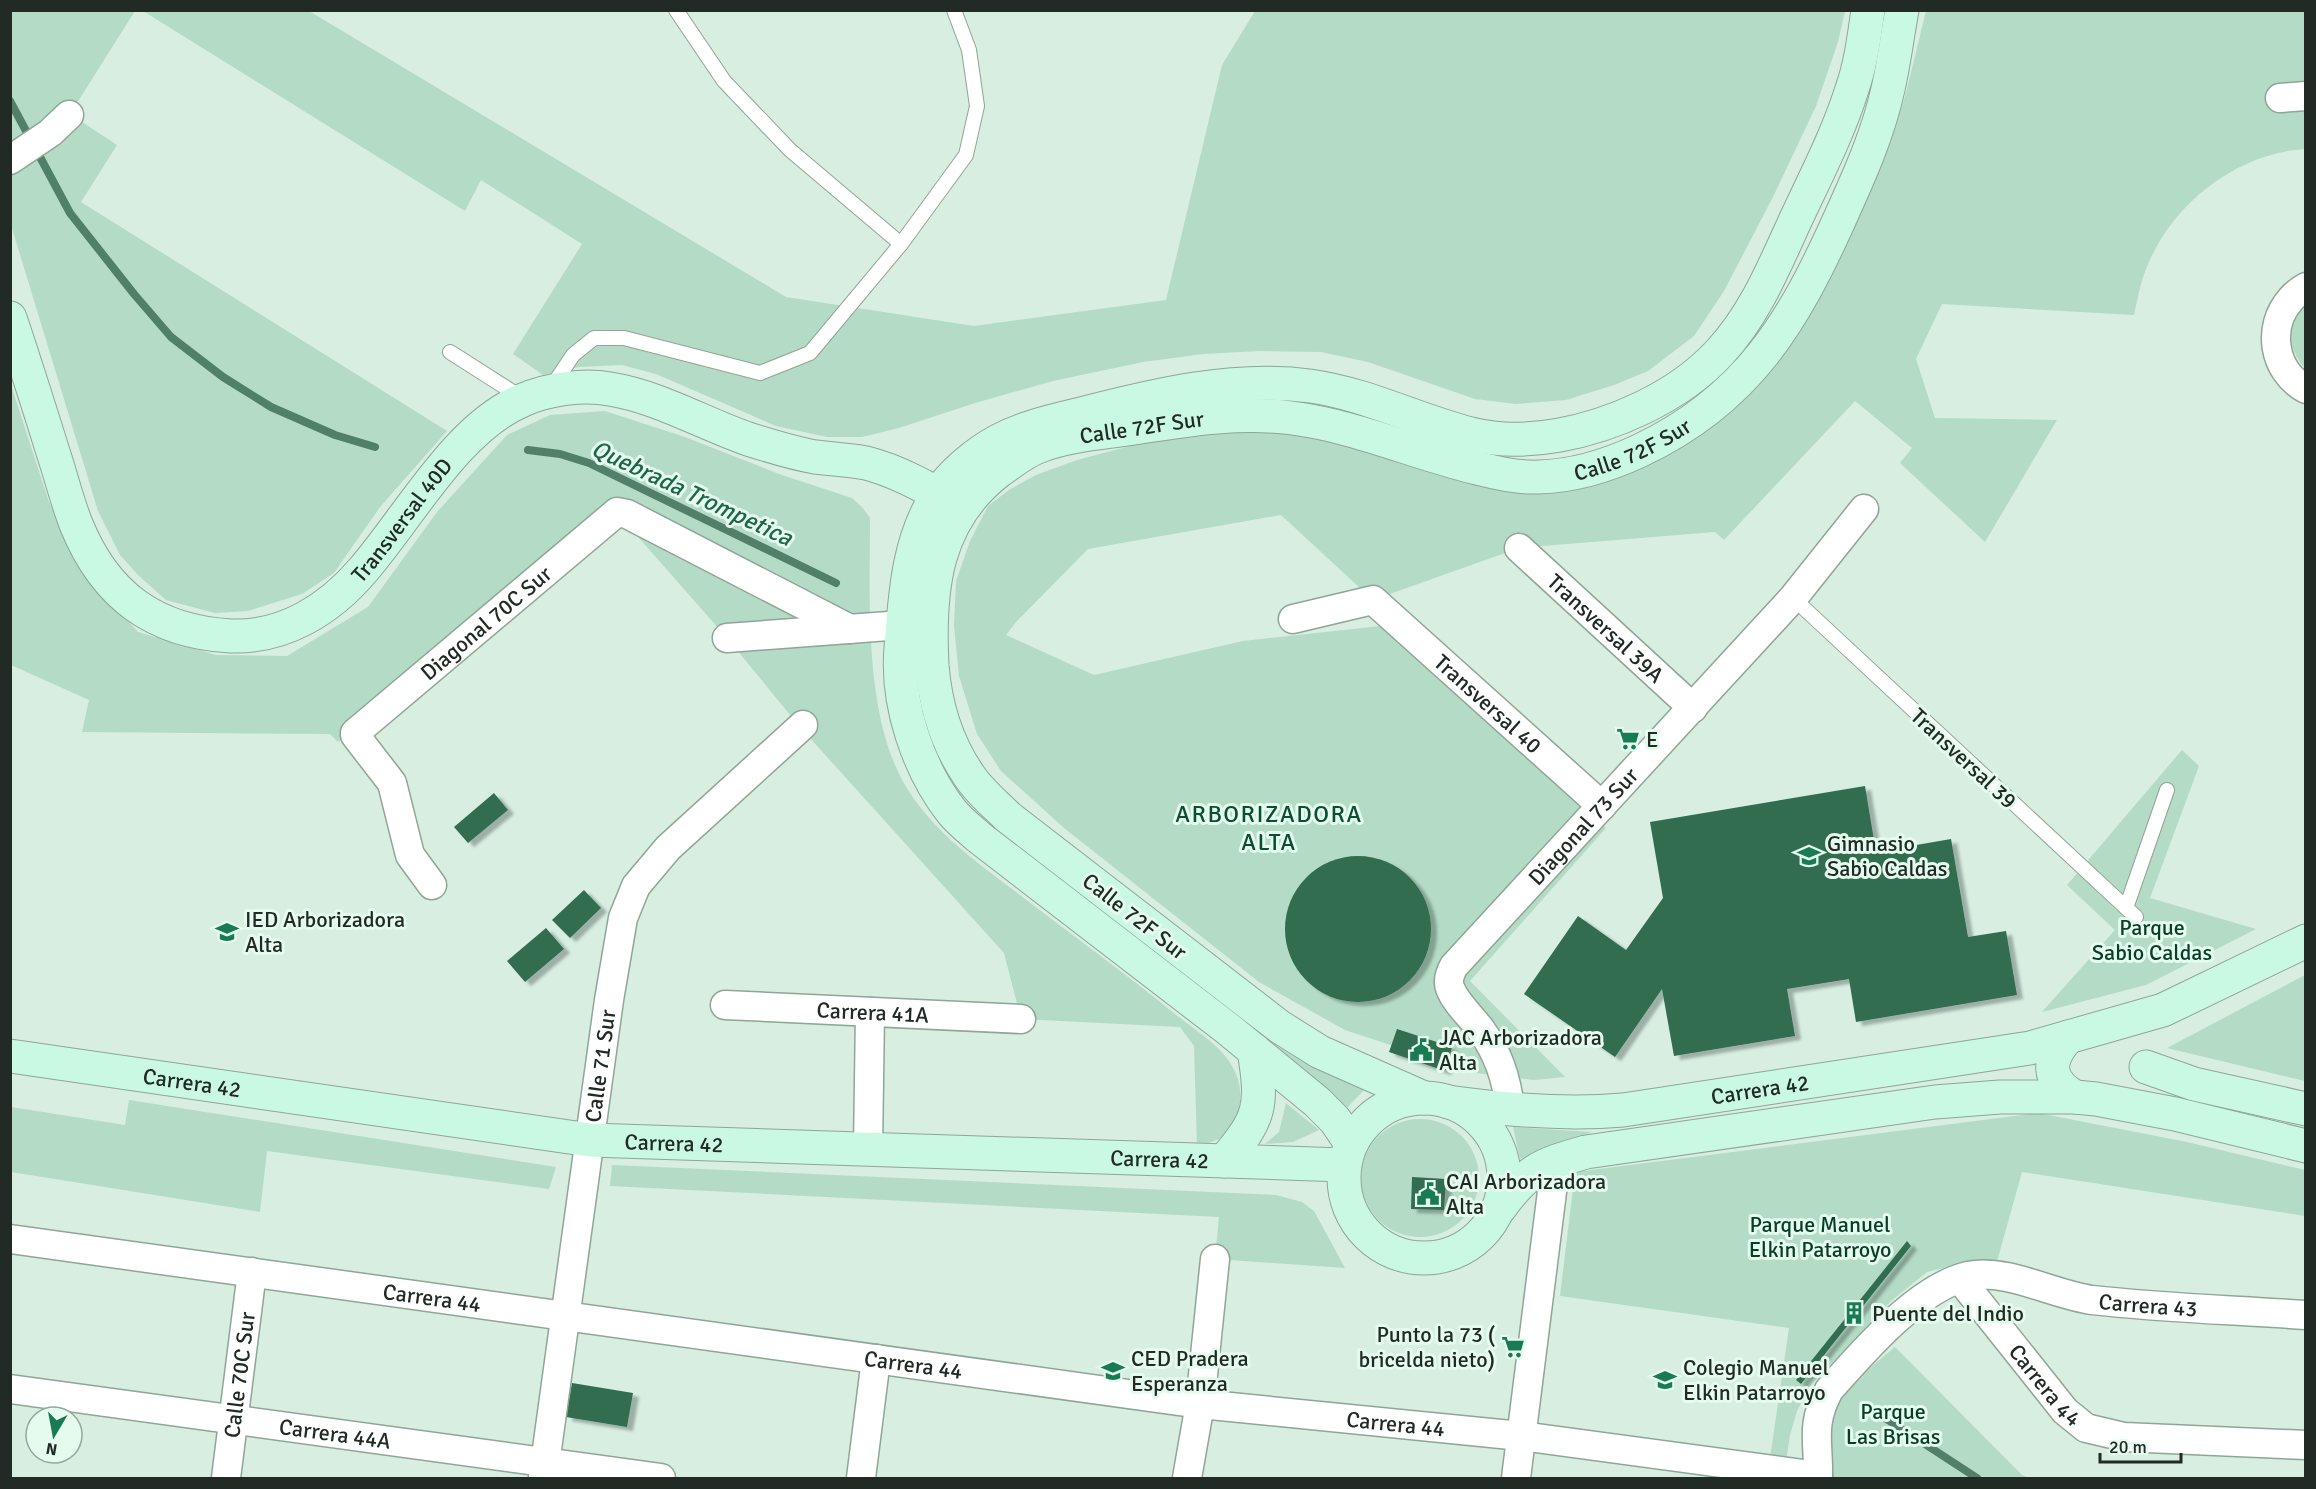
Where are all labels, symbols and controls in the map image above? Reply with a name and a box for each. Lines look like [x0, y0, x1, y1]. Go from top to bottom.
street label: Calle 72F Sur [1078, 405, 1205, 450]
street label: Calle 72F Sur [1571, 412, 1696, 486]
water label: Quebrada Trompetica [587, 433, 798, 553]
street label: Transversal 40D [346, 453, 458, 588]
street label: Diagonal 70C Sur [415, 560, 557, 686]
street label: Transversal 39A [1542, 568, 1670, 689]
street label: Transversal 40 [1428, 649, 1547, 759]
street label: Transversal 39 [1905, 702, 2022, 814]
supermarket icon: E [1615, 726, 1641, 752]
place label: E [1646, 726, 1658, 753]
street label: Diagonal 73 Sur [1523, 762, 1644, 891]
district label: ARBORIZADORA ALTA [1175, 799, 1363, 857]
place label: Gimnasio Sabio Caldas [1827, 830, 1947, 882]
school or university icon: Gimnasio Sabio Caldas [1796, 843, 1822, 869]
street label: Calle 72F Sur [1077, 867, 1192, 966]
place label: IED Arborizadora Alta [245, 906, 405, 958]
park label: Parque Sabio Caldas [2092, 914, 2212, 966]
school or university icon: IED Arborizadora Alta [214, 919, 240, 945]
street label: Carrera 41A [816, 996, 930, 1029]
street label: Calle 71 Sur [579, 1008, 622, 1124]
place label: JAC Arborizadora Alta [1439, 1024, 1602, 1076]
public building icon: JAC Arborizadora Alta [1408, 1037, 1434, 1063]
street label: Carrera 42 [141, 1062, 243, 1103]
street label: Carrera 42 [1709, 1069, 1811, 1110]
street label: Carrera 42 [624, 1128, 724, 1158]
street label: Carrera 42 [1110, 1144, 1209, 1175]
place label: CAI Arborizadora Alta [1446, 1168, 1606, 1220]
public building icon: CAI Arborizadora Alta [1415, 1181, 1441, 1207]
park label: Parque Manuel Elkin Patarroyo [1749, 1211, 1891, 1263]
street label: Carrera 44 [381, 1278, 483, 1318]
street label: Carrera 43 [2097, 1288, 2198, 1323]
building icon: Puente del Indio [1841, 1300, 1867, 1326]
place label: Puente del Indio [1872, 1300, 2024, 1327]
street label: Calle 70C Sur [218, 1310, 261, 1440]
place label: Punto la 73 ( bricelda nieto) [1359, 1321, 1495, 1373]
supermarket icon: Punto la 73 ( bricelda nieto) [1500, 1334, 1526, 1360]
street label: Carrera 44 [2003, 1339, 2086, 1432]
street label: Carrera 44 [862, 1345, 964, 1385]
place label: CED Pradera Esperanza [1131, 1345, 1249, 1397]
place label: Colegio Manuel Elkin Patarroyo [1683, 1354, 1829, 1406]
school or university icon: CED Pradera Esperanza [1100, 1358, 1126, 1384]
school or university icon: Colegio Manuel Elkin Patarroyo [1652, 1367, 1678, 1393]
park label: Parque Las Brisas [1846, 1398, 1940, 1450]
north arrow [24, 1405, 84, 1465]
street label: Carrera 44 [1345, 1406, 1446, 1442]
street label: Carrera 44A [277, 1413, 393, 1455]
scale bar [2100, 1426, 2181, 1464]
text: 20 m [2109, 1436, 2147, 1458]
text: N [44, 1438, 59, 1460]

